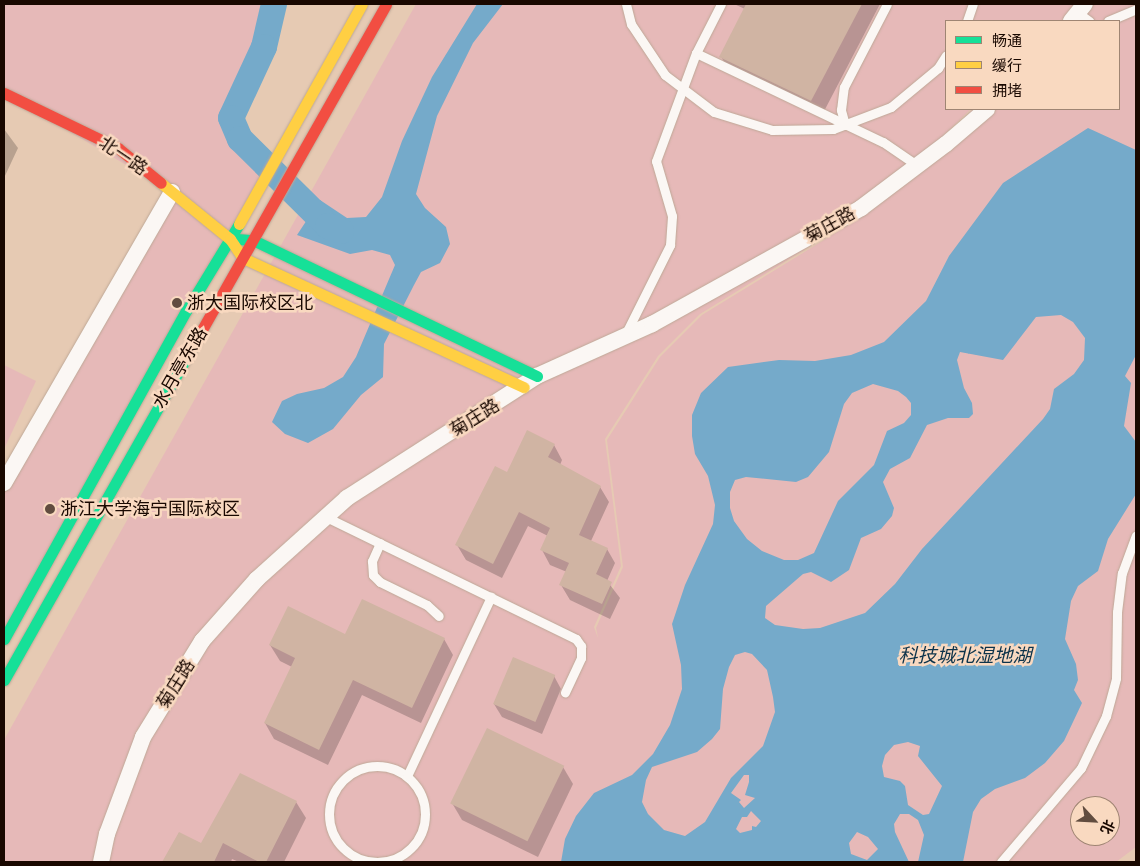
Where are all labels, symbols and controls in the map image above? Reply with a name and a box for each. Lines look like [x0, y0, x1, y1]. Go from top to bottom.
legend [945, 20, 1120, 110]
text: 畅通 [992, 31, 1022, 50]
text: 缓行 [992, 56, 1022, 75]
text: 拥堵 [992, 81, 1022, 100]
street label: 北一路 [95, 132, 151, 180]
street label: 菊庄路 [801, 202, 859, 248]
place label: 浙大国际校区北 [187, 292, 313, 314]
marker: 浙大国际校区北 [171, 297, 183, 309]
street label: 水月亭东路 [148, 324, 212, 412]
street label: 菊庄路 [446, 395, 504, 441]
place label: 浙江大学海宁国际校区 [60, 498, 240, 520]
marker: 浙江大学海宁国际校区 [44, 503, 56, 515]
water label: 科技城北湿地湖 [899, 645, 1031, 667]
street label: 菊庄路 [153, 655, 199, 713]
north arrow [1070, 796, 1120, 846]
text: 北 [1097, 817, 1119, 837]

